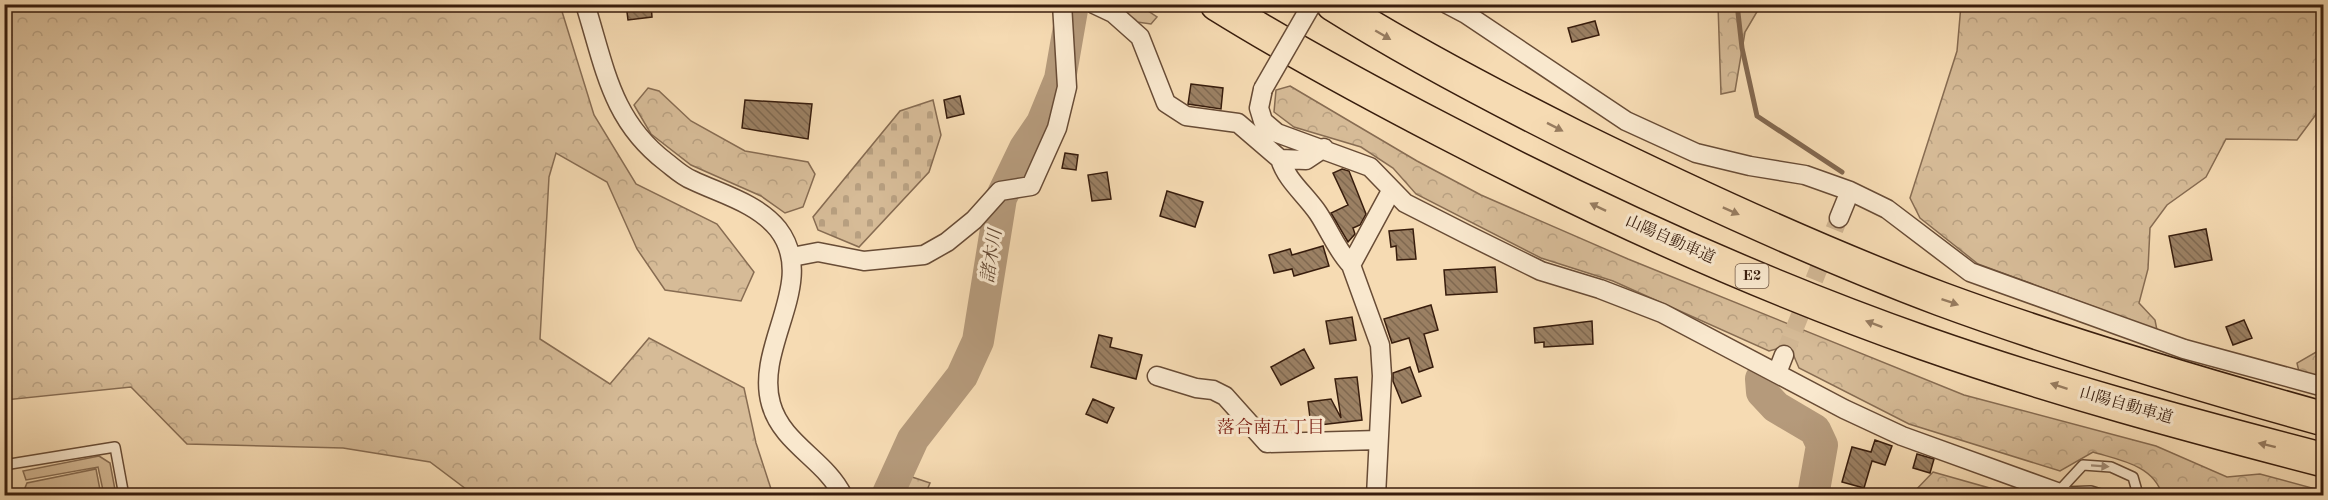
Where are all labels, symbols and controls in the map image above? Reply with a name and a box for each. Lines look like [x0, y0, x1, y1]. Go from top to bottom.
one-way arrow [1375, 30, 1392, 40]
one-way arrow [1547, 122, 1564, 131]
one-way arrow [1590, 203, 1607, 212]
one-way arrow [1722, 207, 1740, 217]
street label: 山陽自動車道 [1623, 211, 1718, 267]
water label: 諸木川 [977, 226, 1005, 284]
road number: E2 [1736, 264, 1768, 288]
one-way arrow [1941, 297, 1959, 307]
one-way arrow [1865, 319, 1883, 328]
one-way arrow [2050, 381, 2068, 390]
street label: 山陽自動車道 [2078, 383, 2175, 427]
district label: 落合南五丁目 [1217, 417, 1325, 437]
one-way arrow [2258, 440, 2276, 449]
one-way arrow [2091, 461, 2110, 471]

